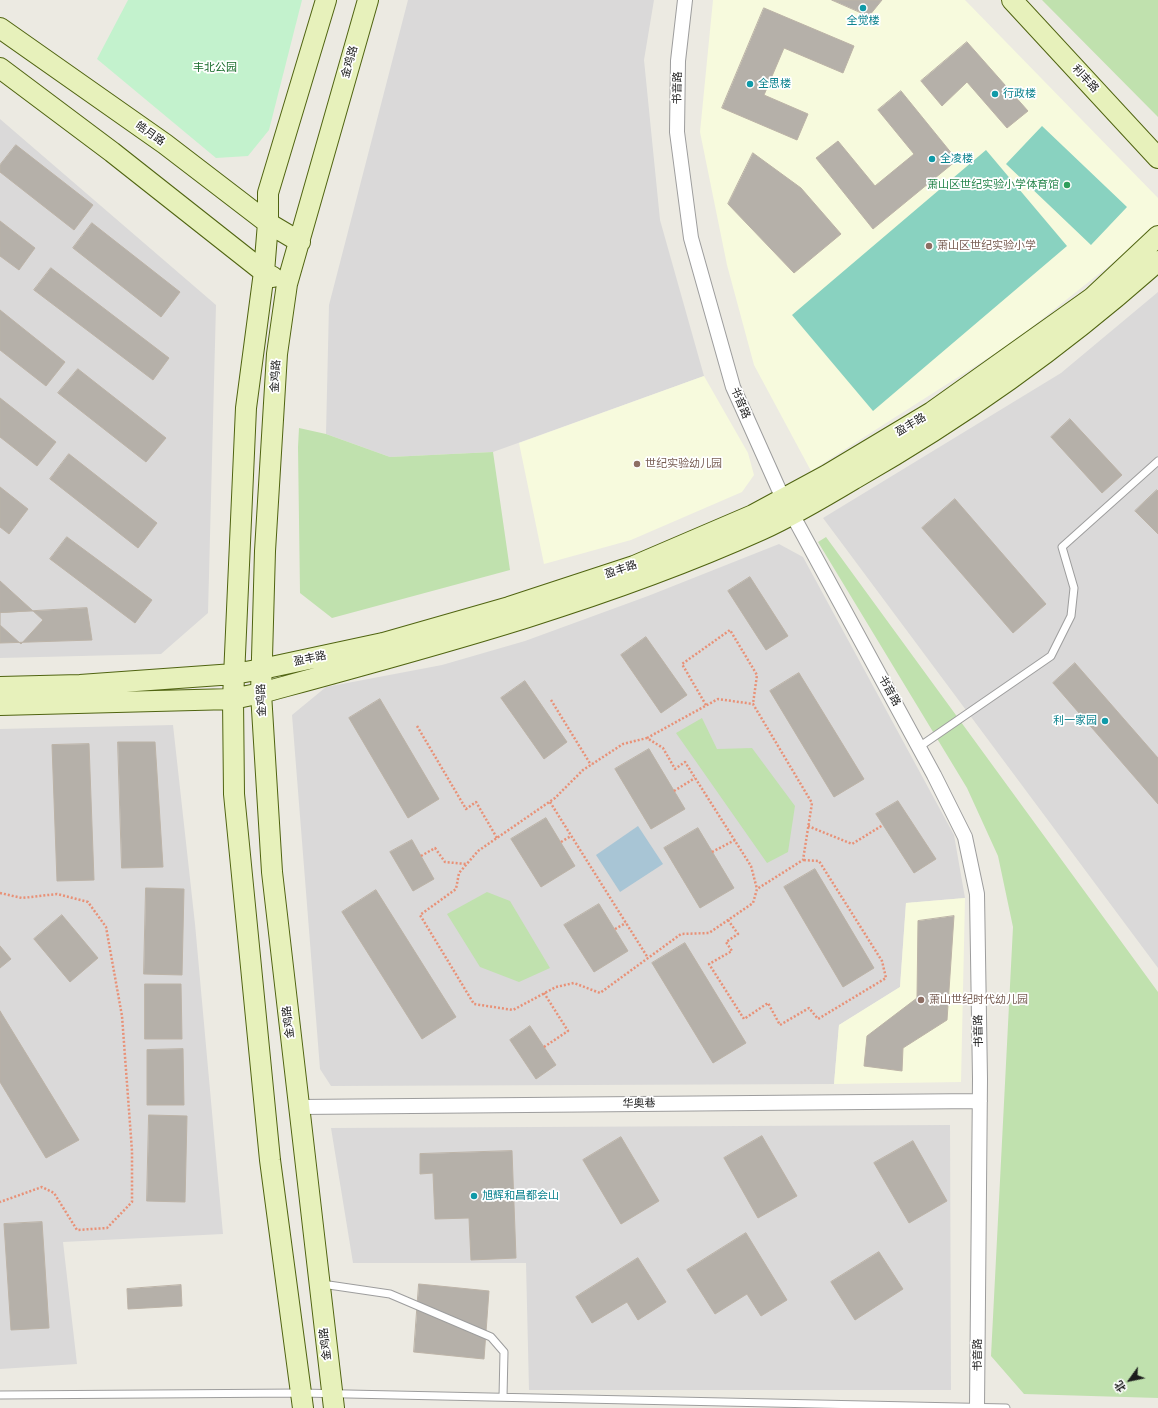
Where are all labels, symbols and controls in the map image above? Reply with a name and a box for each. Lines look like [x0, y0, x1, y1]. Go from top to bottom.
marker: 全觉楼 [858, 3, 868, 13]
place label: 全觉楼 [847, 14, 879, 28]
street label: 金鸡路 [339, 44, 361, 80]
park label: 丰北公园 [193, 61, 237, 75]
street label: 利丰路 [1069, 62, 1101, 96]
street label: 书音路 [671, 71, 685, 105]
place label: 全思楼 [758, 77, 791, 91]
marker: 全思楼 [745, 79, 755, 89]
place label: 行政楼 [1003, 87, 1036, 101]
marker: 行政楼 [990, 89, 1000, 99]
street label: 皓月路 [133, 119, 167, 149]
place label: 全凌楼 [940, 152, 973, 166]
marker: 全凌楼 [927, 154, 937, 164]
place label: 萧山区世纪实验小学体育馆 [927, 178, 1059, 192]
marker: 萧山区世纪实验小学体育馆 [1062, 180, 1072, 190]
place label: 萧山区世纪实验小学 [937, 239, 1036, 253]
marker: 萧山区世纪实验小学 [924, 241, 934, 251]
street label: 金鸡路 [269, 359, 283, 393]
street label: 书音路 [727, 385, 753, 421]
street label: 盈丰路 [893, 411, 929, 439]
place label: 世纪实验幼儿园 [645, 457, 722, 471]
marker: 世纪实验幼儿园 [632, 459, 642, 469]
street label: 盈丰路 [603, 558, 639, 582]
street label: 盈丰路 [292, 649, 328, 669]
street label: 书音路 [875, 673, 903, 709]
street label: 金鸡路 [255, 683, 269, 717]
place label: 利一家园 [1053, 714, 1097, 728]
marker: 利一家园 [1100, 716, 1110, 726]
place label: 萧山世纪时代幼儿园 [929, 993, 1028, 1007]
marker: 萧山世纪时代幼儿园 [916, 995, 926, 1005]
street label: 金鸡路 [280, 1005, 298, 1039]
street label: 书音路 [972, 1014, 986, 1048]
street label: 华奥巷 [622, 1097, 656, 1111]
place label: 旭辉和昌都会山 [482, 1189, 559, 1203]
marker: 旭辉和昌都会山 [469, 1191, 479, 1201]
street label: 金鸡路 [317, 1327, 335, 1361]
street label: 书音路 [971, 1339, 985, 1371]
north arrow [1110, 1360, 1150, 1400]
text: 北 [1111, 1378, 1129, 1395]

